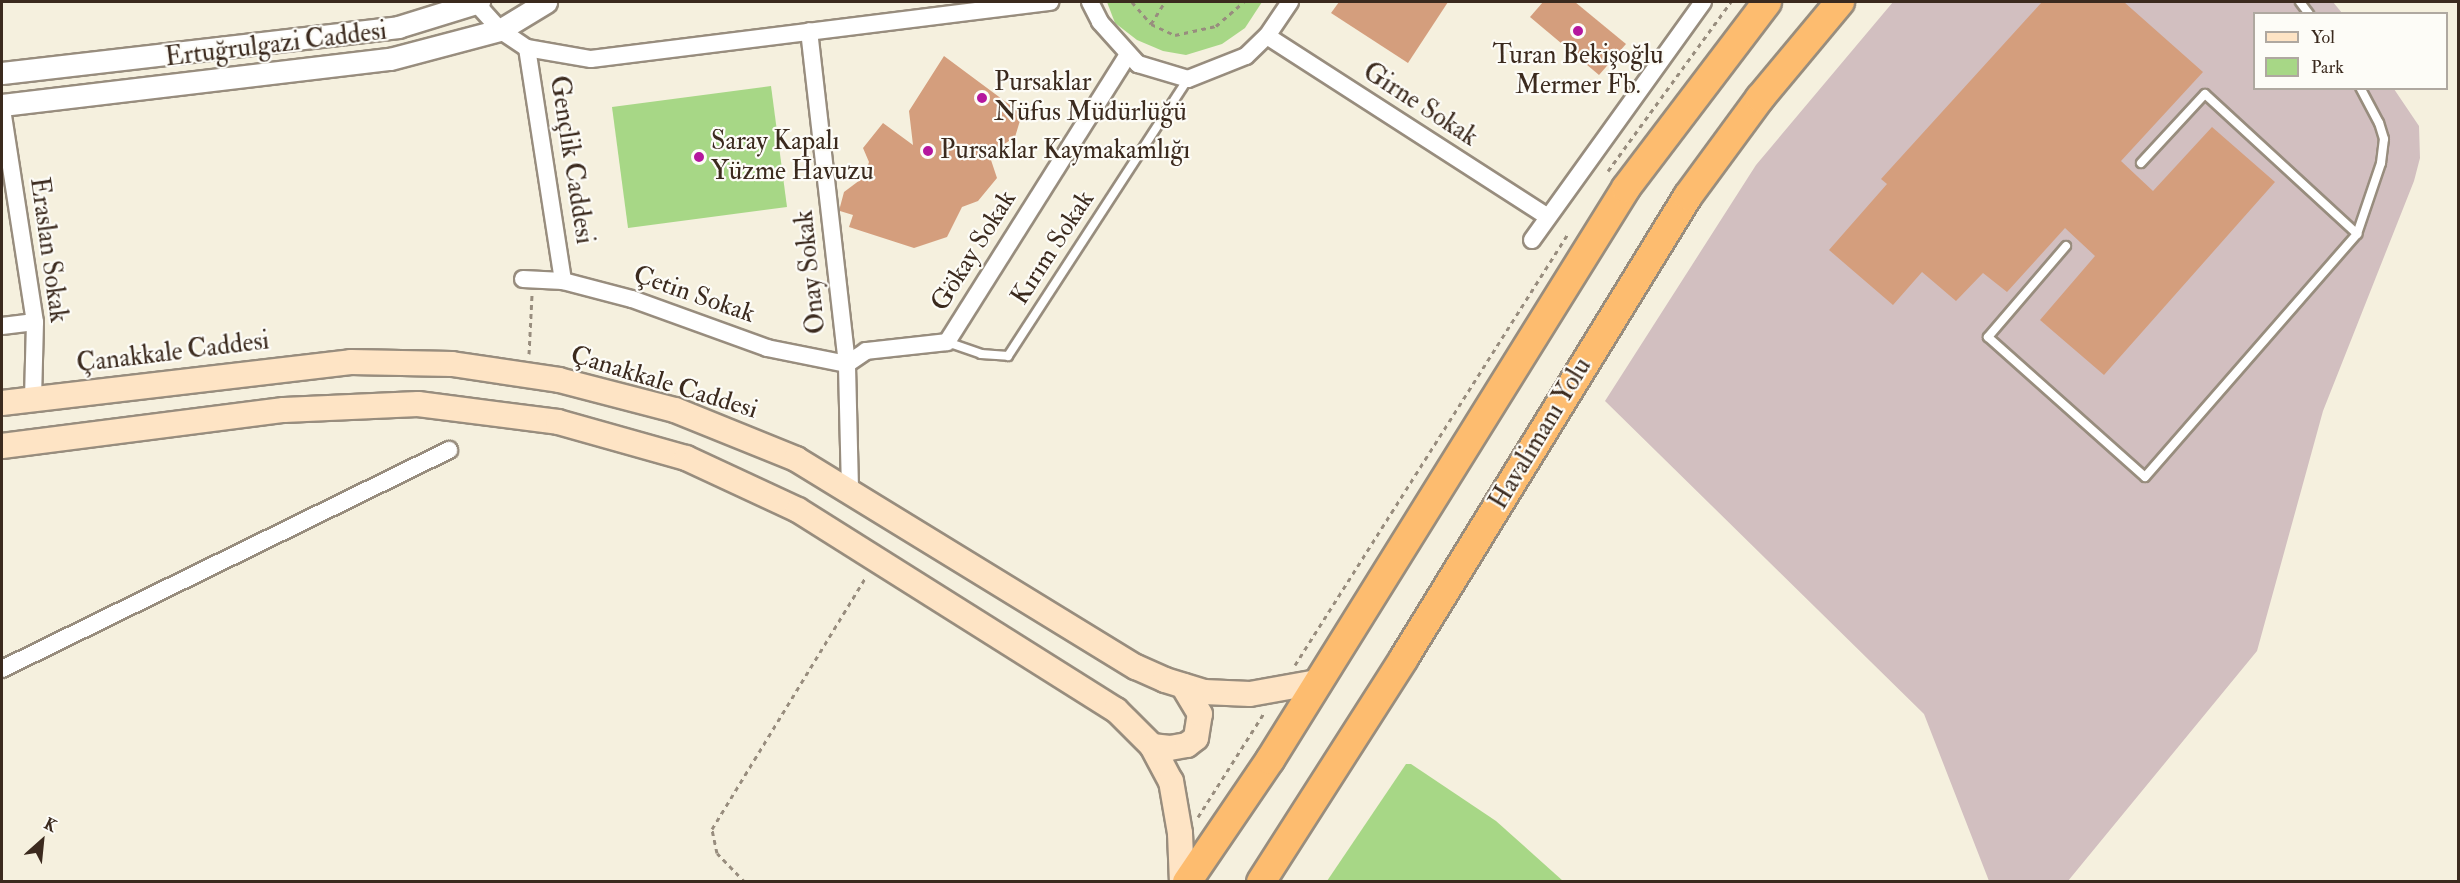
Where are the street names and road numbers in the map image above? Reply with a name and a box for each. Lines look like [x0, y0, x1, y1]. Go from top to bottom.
street label: Ertuğrulgazi Caddesi [163, 16, 389, 74]
street label: Girne Sokak [1357, 56, 1483, 154]
street label: Gençlik Caddesi [542, 74, 600, 246]
street label: Eraslan Sokak [22, 175, 74, 325]
street label: Gökay Sokak [925, 185, 1023, 317]
street label: Kırım Sokak [1005, 185, 1101, 311]
street label: Onay Sokak [789, 209, 833, 335]
street label: Çetin Sokak [629, 260, 759, 330]
street label: Çanakkale Caddesi [75, 326, 271, 380]
street label: Çanakkale Caddesi [567, 340, 761, 426]
street label: Havalimanı Yolu [1483, 353, 1599, 515]

